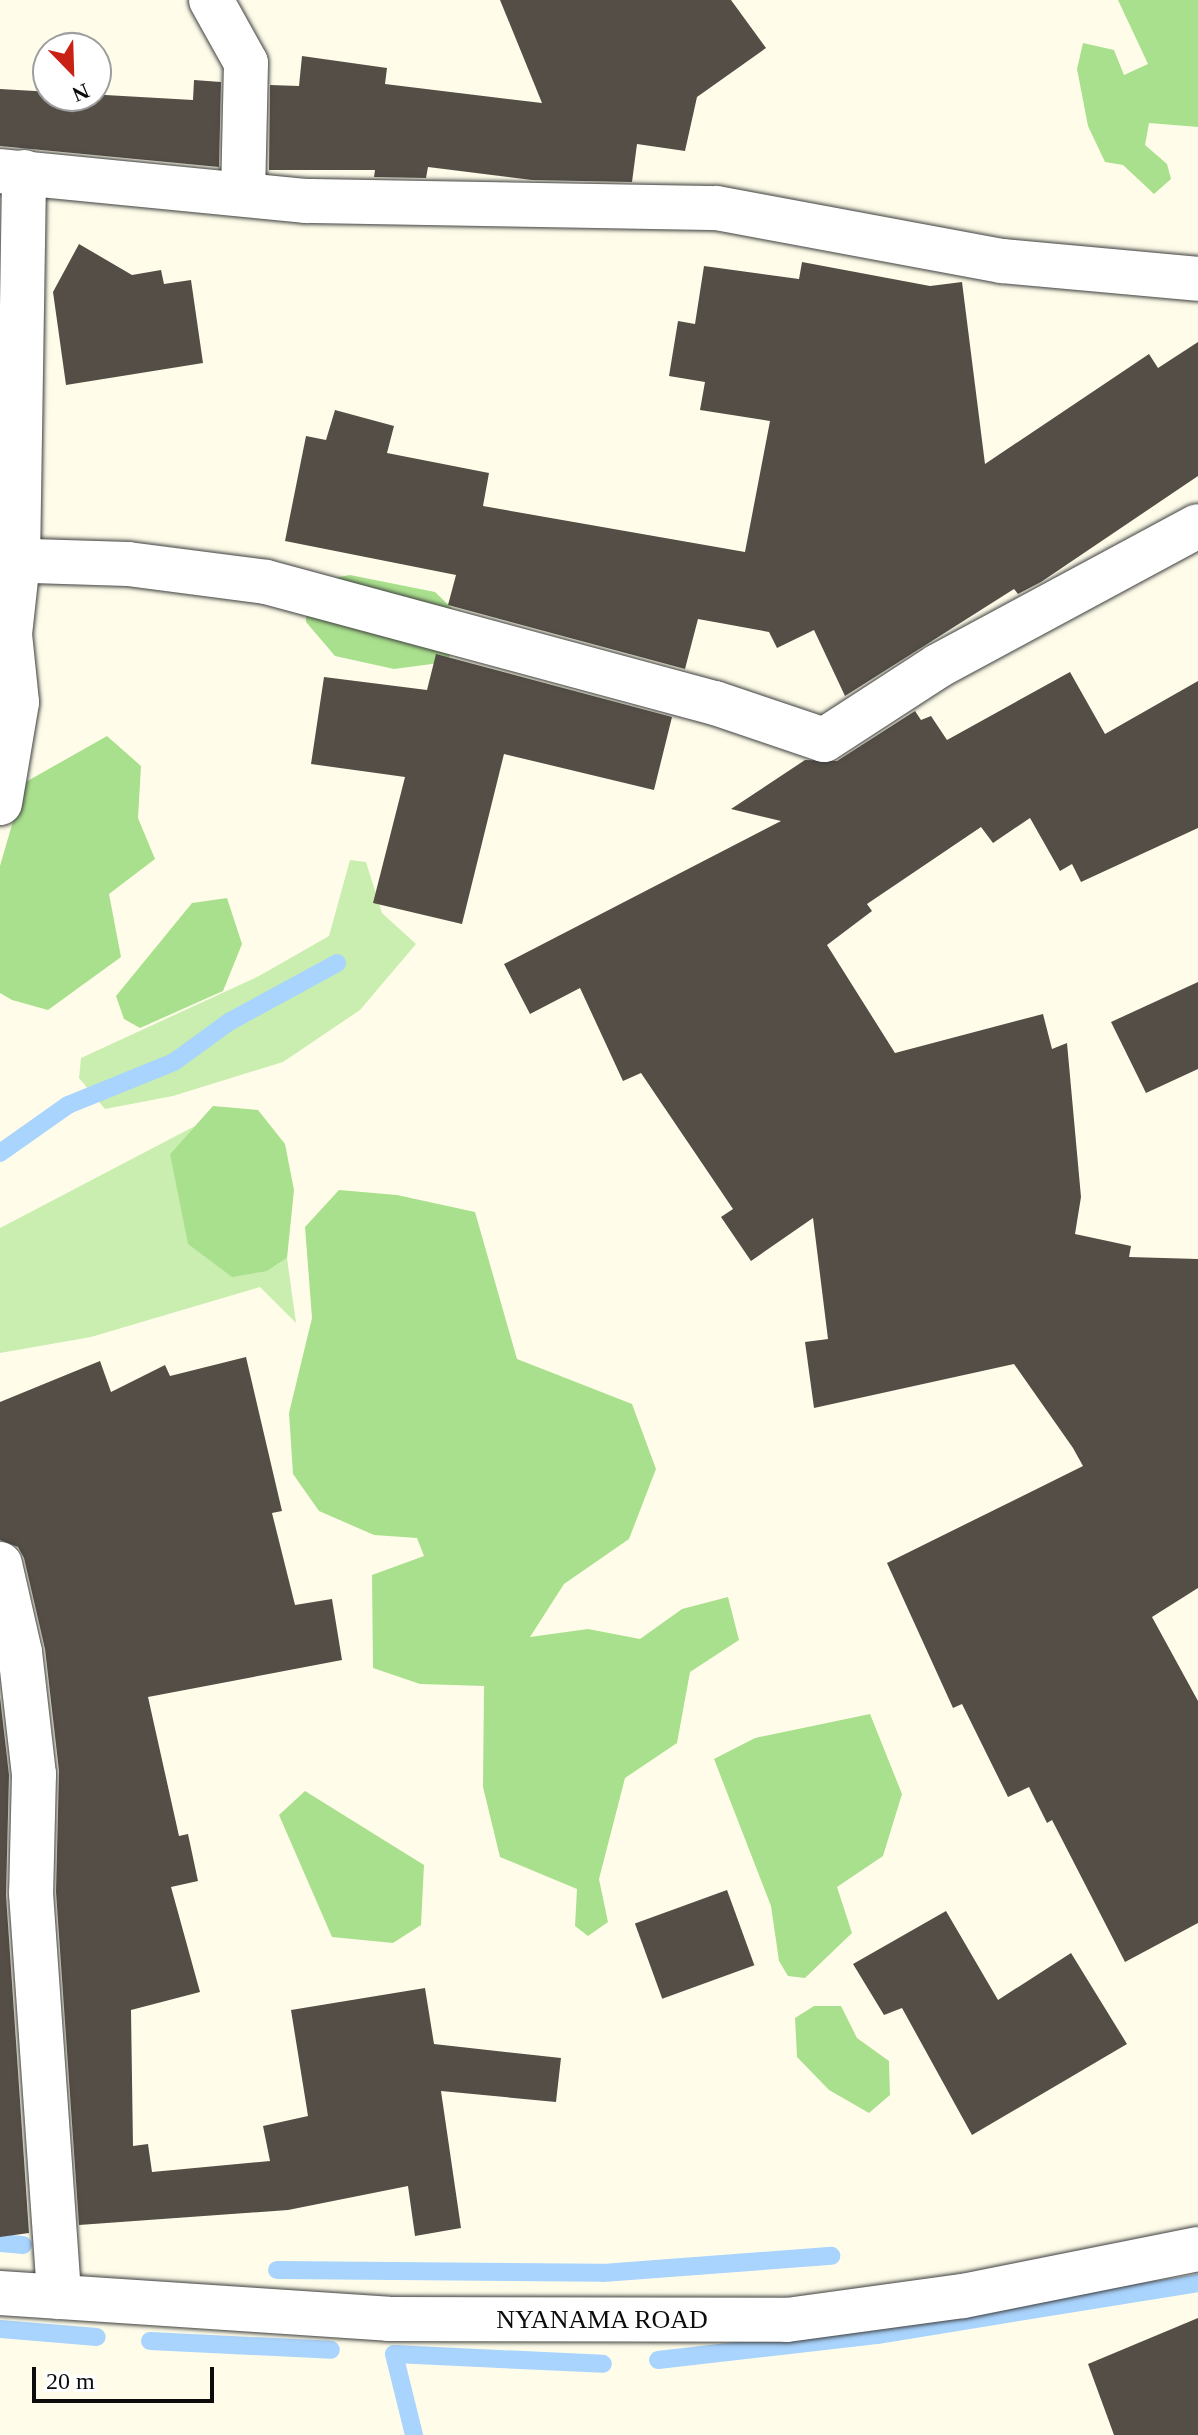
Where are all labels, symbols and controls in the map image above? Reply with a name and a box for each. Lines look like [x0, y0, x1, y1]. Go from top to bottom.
north arrow [32, 32, 112, 112]
text: N [69, 78, 93, 107]
street label: NYANAMA ROAD [495, 2304, 709, 2336]
scale bar [36, 2351, 218, 2401]
text: 20 m [46, 2368, 95, 2394]

